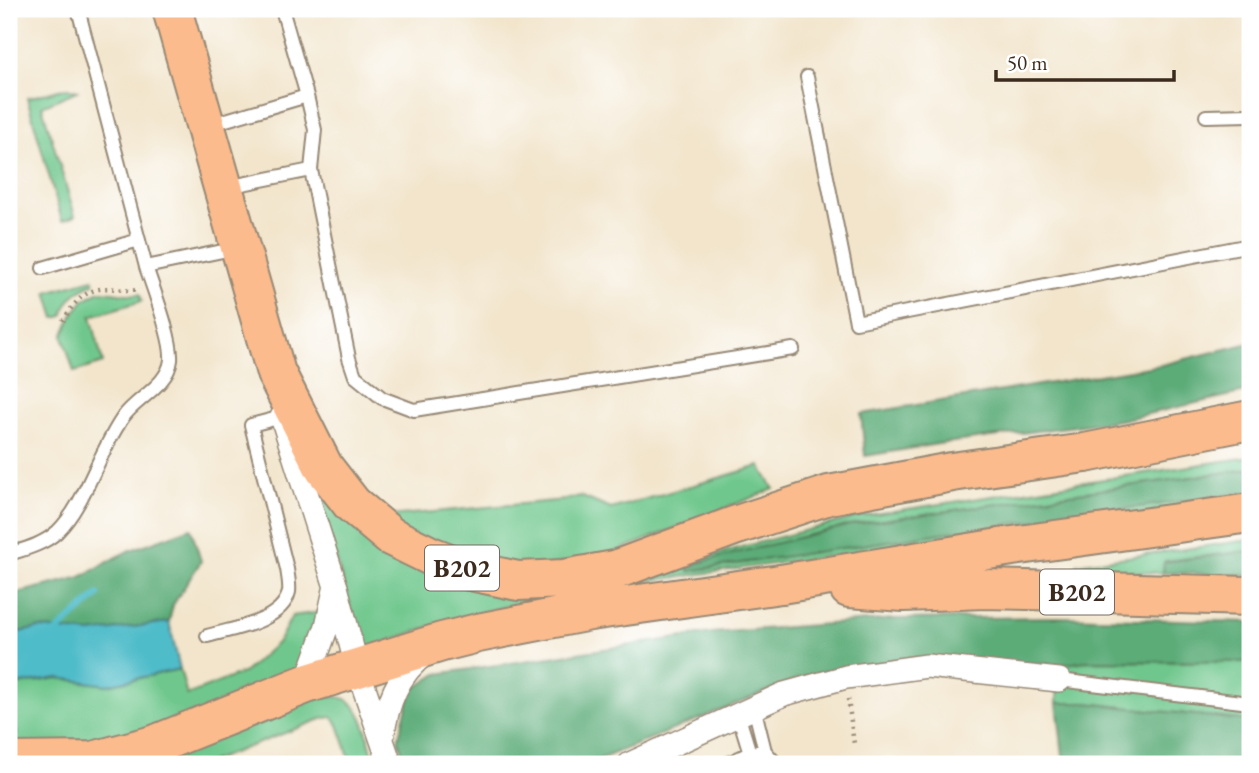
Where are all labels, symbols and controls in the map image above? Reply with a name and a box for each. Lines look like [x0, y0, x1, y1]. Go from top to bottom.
scale bar [996, 38, 1175, 82]
text: 50 m [1007, 49, 1048, 76]
road number: B202 [425, 546, 499, 590]
road number: B202 [1040, 570, 1114, 614]

